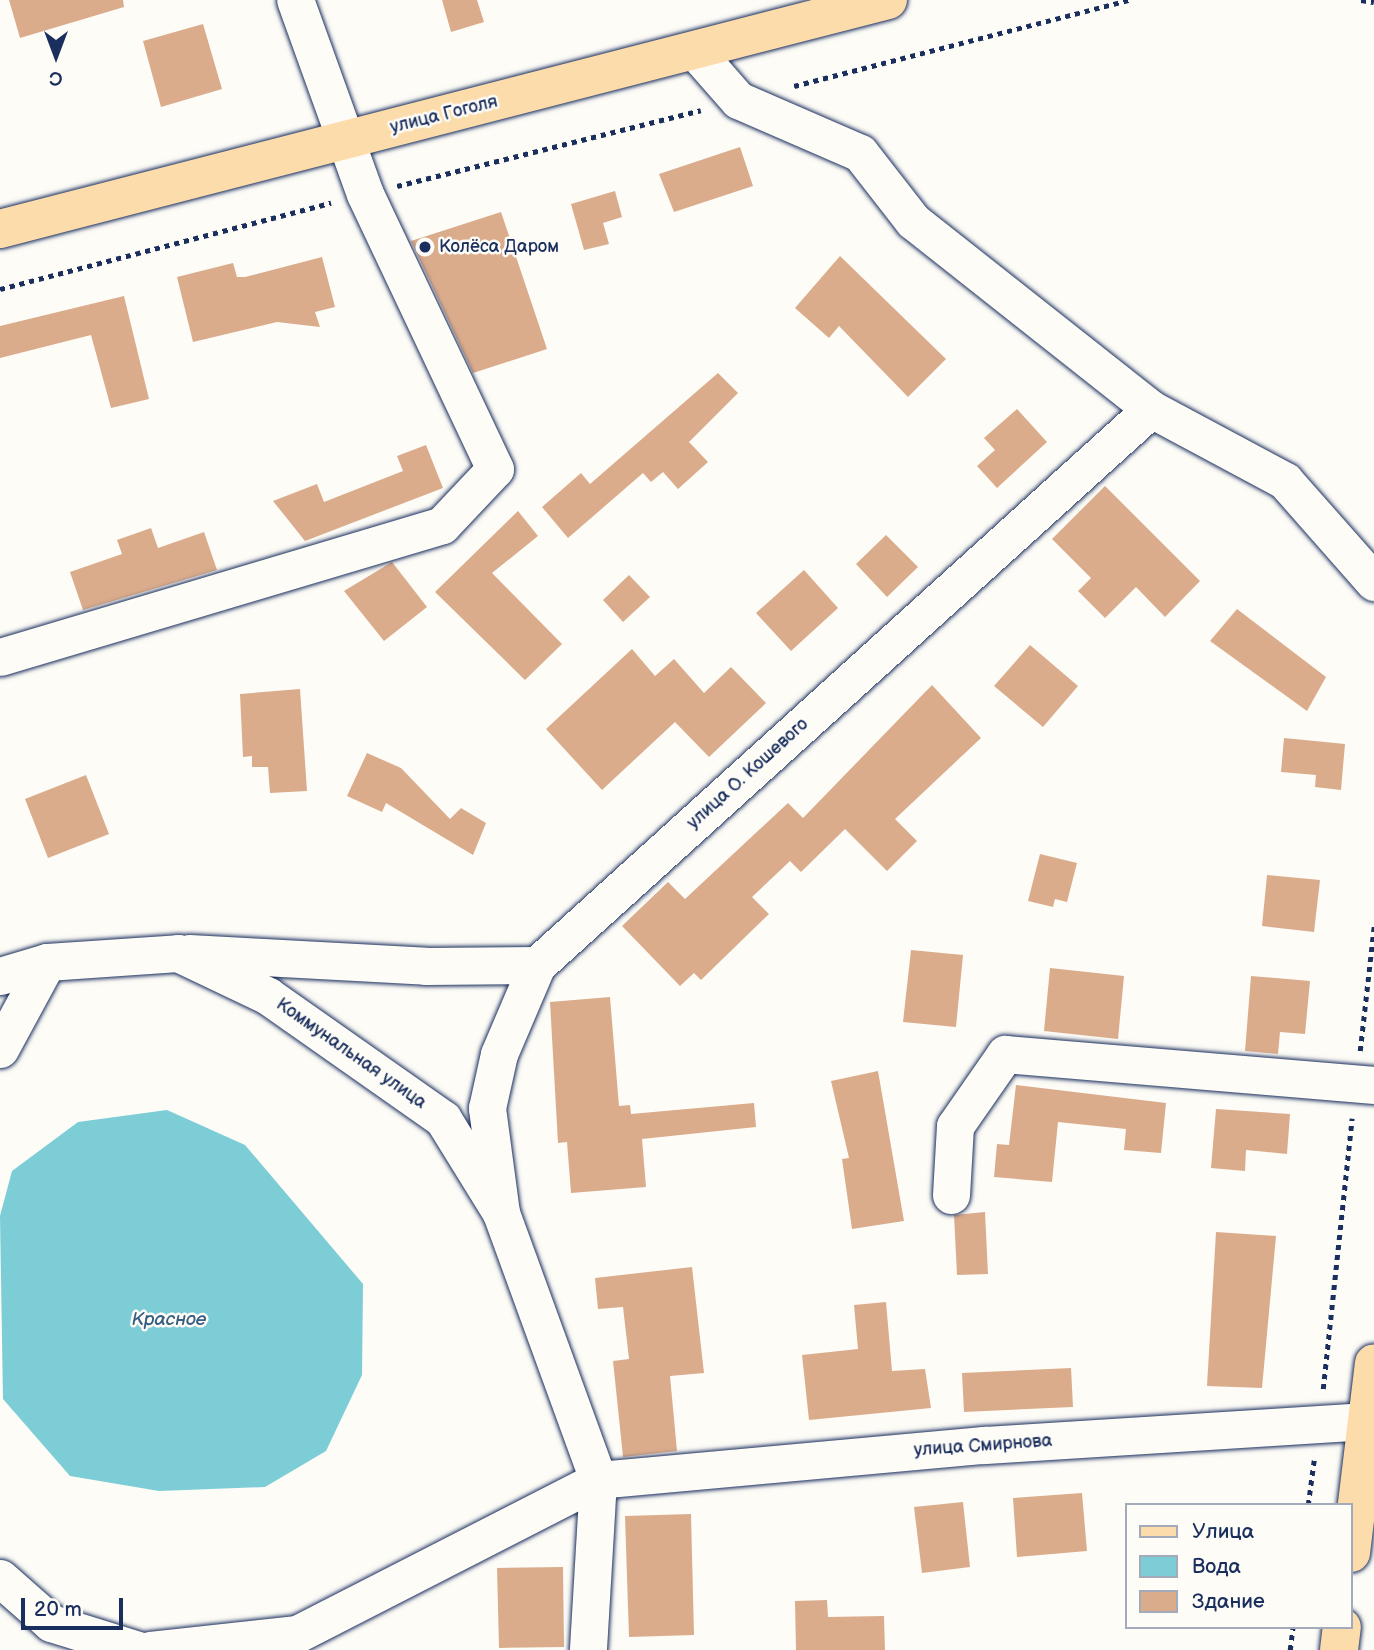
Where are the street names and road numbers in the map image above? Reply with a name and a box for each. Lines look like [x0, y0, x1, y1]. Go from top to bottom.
street label: улица Гоголя [388, 91, 500, 139]
street label: улица О. Кошевого [683, 714, 813, 834]
street label: Коммунальная улица [272, 994, 430, 1114]
street label: улица Смирнова [913, 1430, 1053, 1462]

